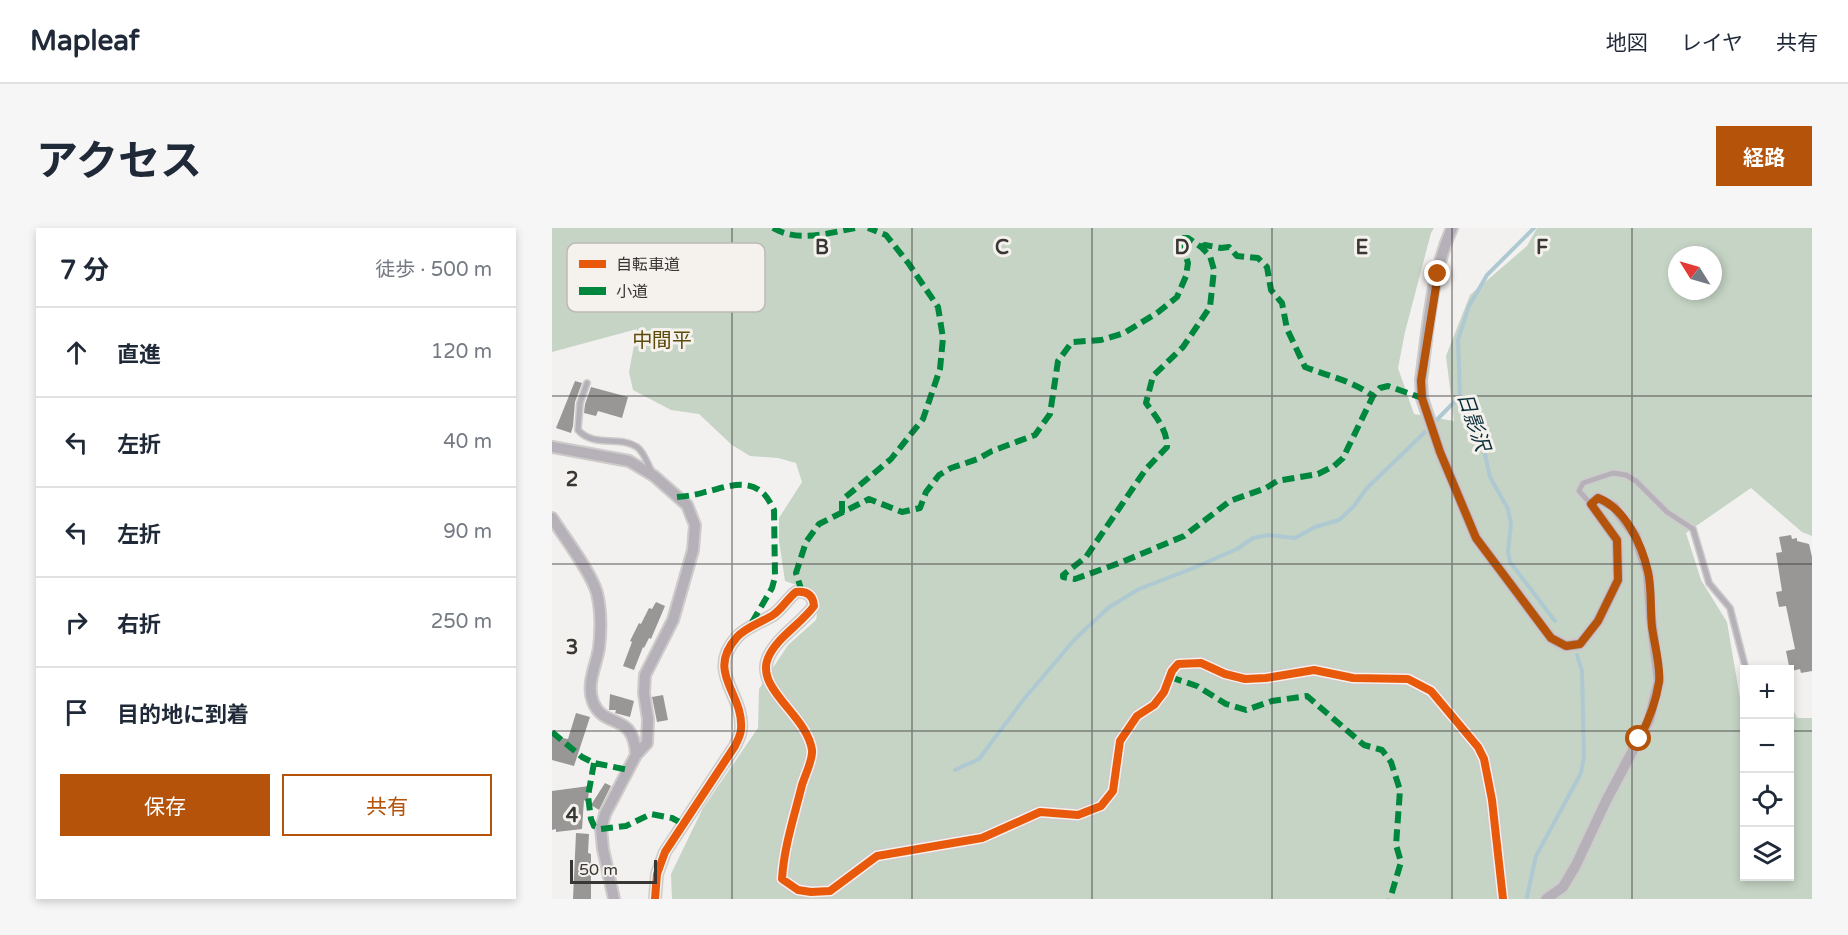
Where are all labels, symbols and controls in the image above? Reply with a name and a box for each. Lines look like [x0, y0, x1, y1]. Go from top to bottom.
text: Mapleaf [30, 24, 139, 58]
text: 地図 [1606, 31, 1648, 56]
text: レイヤ [1681, 31, 1743, 56]
text: 共有 [1776, 31, 1818, 56]
button: 経路 [1716, 126, 1812, 186]
text: アクセス [36, 136, 202, 187]
text: B [815, 236, 829, 260]
text: C [995, 236, 1009, 260]
text: D [1174, 236, 1190, 260]
text: E [1356, 236, 1369, 260]
text: F [1536, 236, 1548, 260]
legend [567, 243, 765, 312]
north arrow [1668, 246, 1722, 300]
text: 7 分 [60, 255, 109, 286]
text: 自転車道 [616, 255, 680, 275]
text: 徒歩 · 500 m [375, 258, 492, 282]
route end [1424, 260, 1450, 286]
text: 小道 [616, 282, 648, 302]
district label: 中間平 [632, 329, 692, 353]
icon: ahead [60, 336, 93, 369]
text: 120 m [431, 340, 492, 364]
text: 直進 [117, 342, 161, 368]
water label: 日影沢 [1452, 390, 1495, 457]
icon: left [60, 426, 93, 459]
text: 40 m [443, 430, 492, 454]
text: 左折 [117, 432, 161, 458]
text: 2 [566, 468, 578, 492]
icon: left [60, 516, 93, 549]
text: 90 m [443, 520, 492, 544]
text: 左折 [117, 522, 161, 548]
icon: right [60, 606, 93, 639]
text: 250 m [431, 610, 492, 634]
text: 右折 [117, 612, 161, 638]
text: 3 [566, 636, 578, 660]
map controls [1740, 665, 1794, 881]
button: + [1740, 665, 1794, 719]
icon: arrive [60, 696, 93, 729]
text: 目的地に到着 [117, 702, 249, 728]
button: − [1740, 719, 1794, 773]
route start [1625, 725, 1651, 751]
button: locate [1740, 773, 1794, 827]
button: 保存 [60, 774, 270, 836]
button: 共有 [282, 774, 492, 836]
text: 4 [566, 804, 579, 828]
button: layers [1740, 827, 1794, 881]
scale bar [570, 857, 657, 884]
text: 50 m [579, 860, 618, 880]

